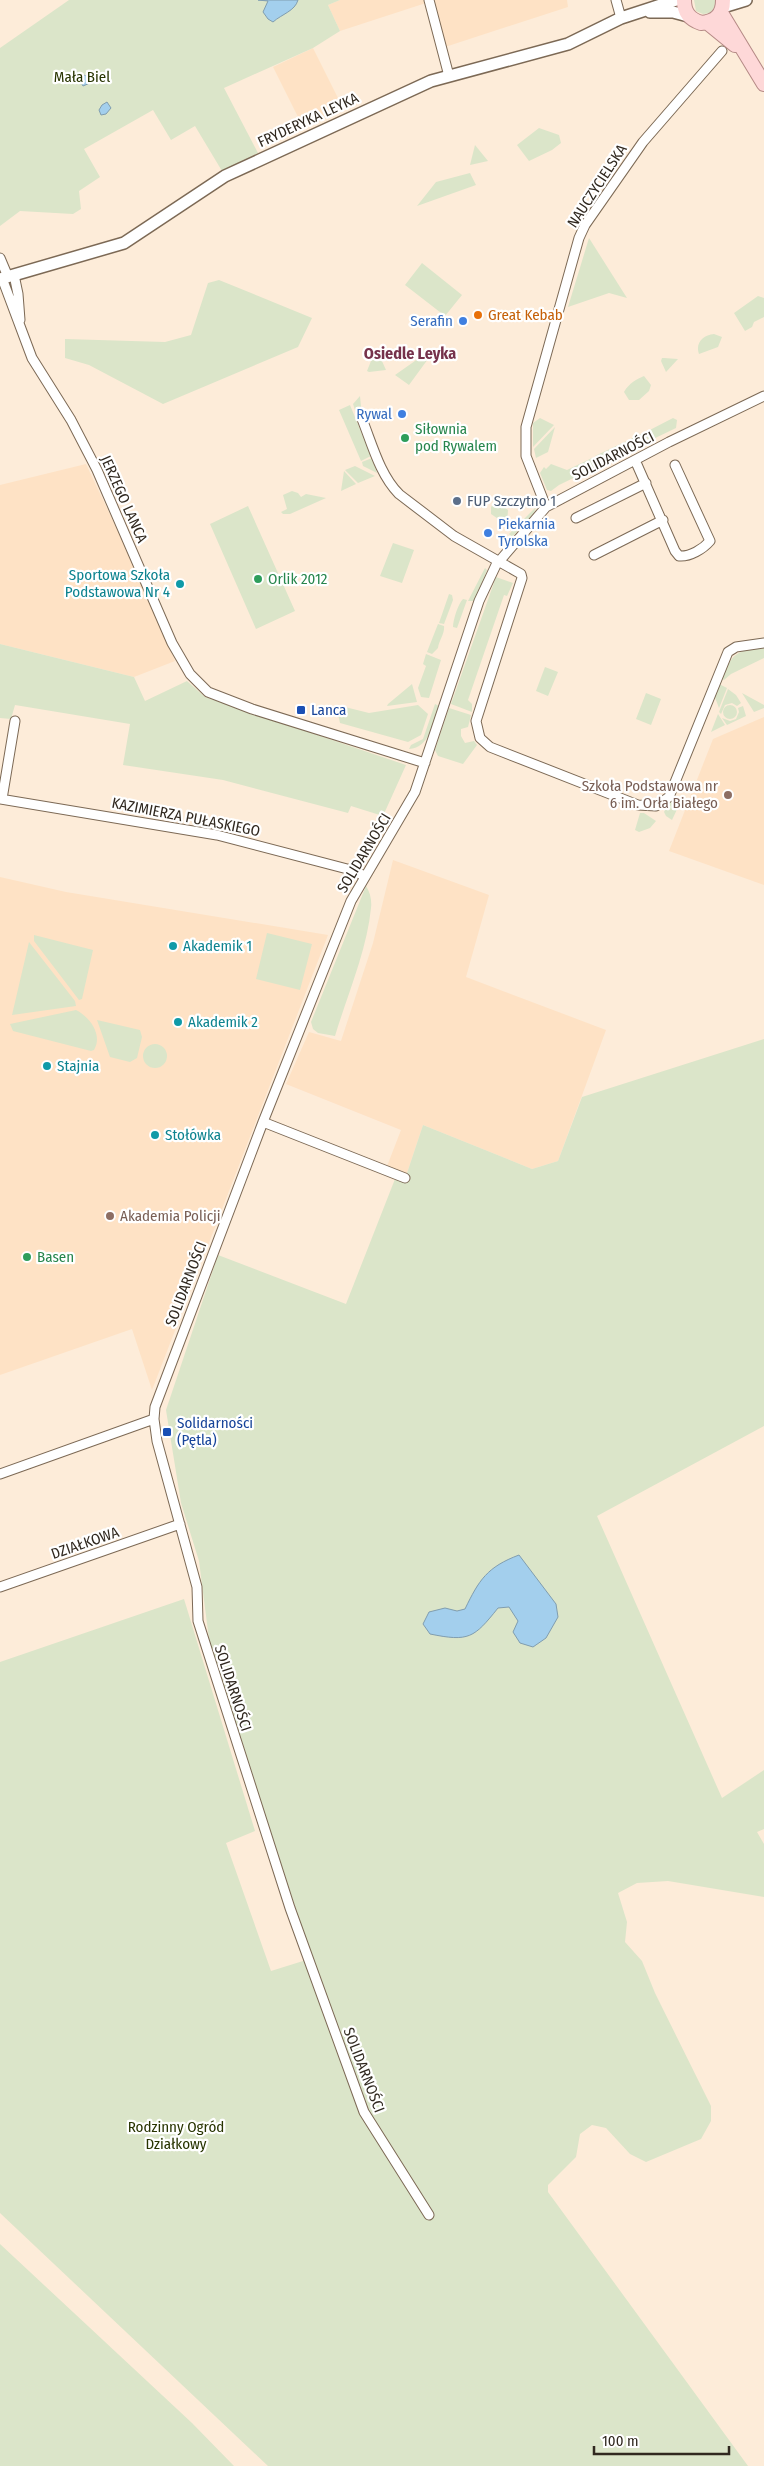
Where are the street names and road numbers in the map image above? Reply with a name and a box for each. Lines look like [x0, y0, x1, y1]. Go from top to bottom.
street label: FRYDERYKA LEYKA [255, 89, 361, 151]
street label: NAUCZYCIELSKA [563, 141, 631, 231]
street label: SOLIDARNOŚCI [569, 428, 657, 484]
street label: JERZEGO LANCA [97, 452, 151, 546]
street label: KAZIMIERZA PUŁASKIEGO [110, 794, 262, 840]
street label: SOLIDARNOŚCI [333, 810, 395, 896]
street label: SOLIDARNOŚCI [162, 1239, 210, 1329]
street label: DZIAŁKOWA [49, 1523, 121, 1563]
street label: SOLIDARNOŚCI [211, 1643, 255, 1733]
street label: SOLIDARNOŚCI [340, 2025, 388, 2115]

